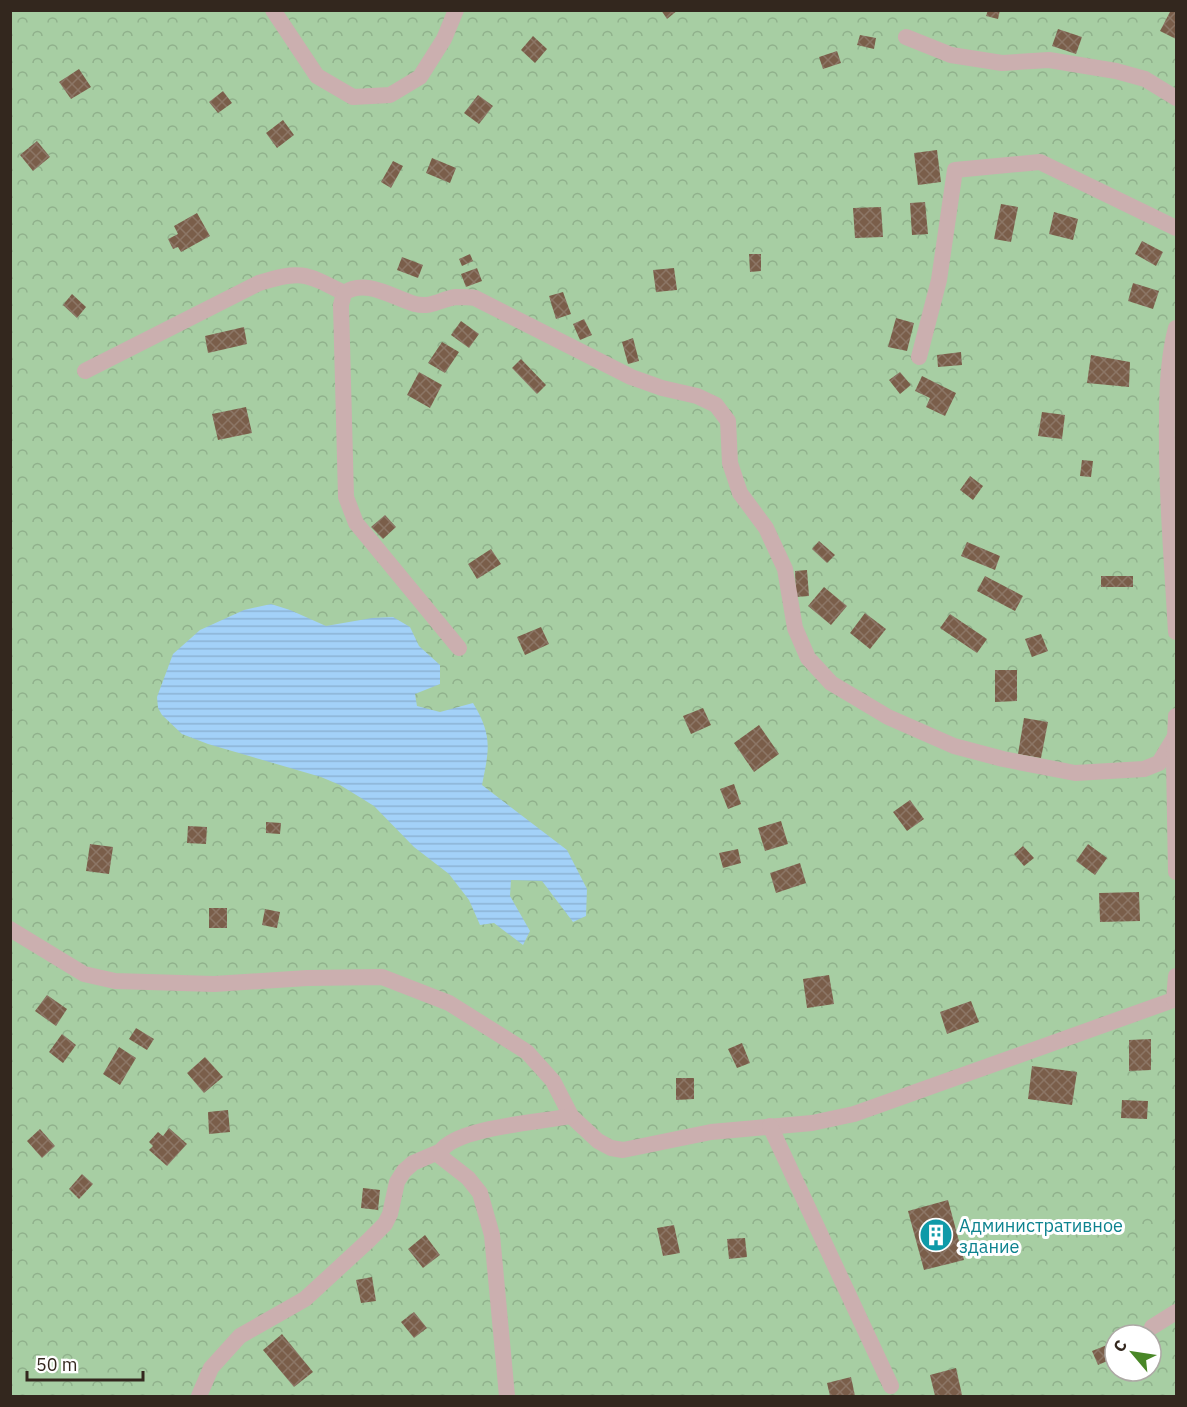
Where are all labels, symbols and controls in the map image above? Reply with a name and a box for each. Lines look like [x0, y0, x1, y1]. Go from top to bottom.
place label: Административное здание [959, 1214, 1123, 1258]
building icon: Административное здание [918, 1217, 954, 1253]
north arrow [1103, 1323, 1163, 1383]
text: С [1109, 1336, 1131, 1355]
scale bar [27, 1344, 142, 1382]
text: 50 m [36, 1353, 78, 1376]

